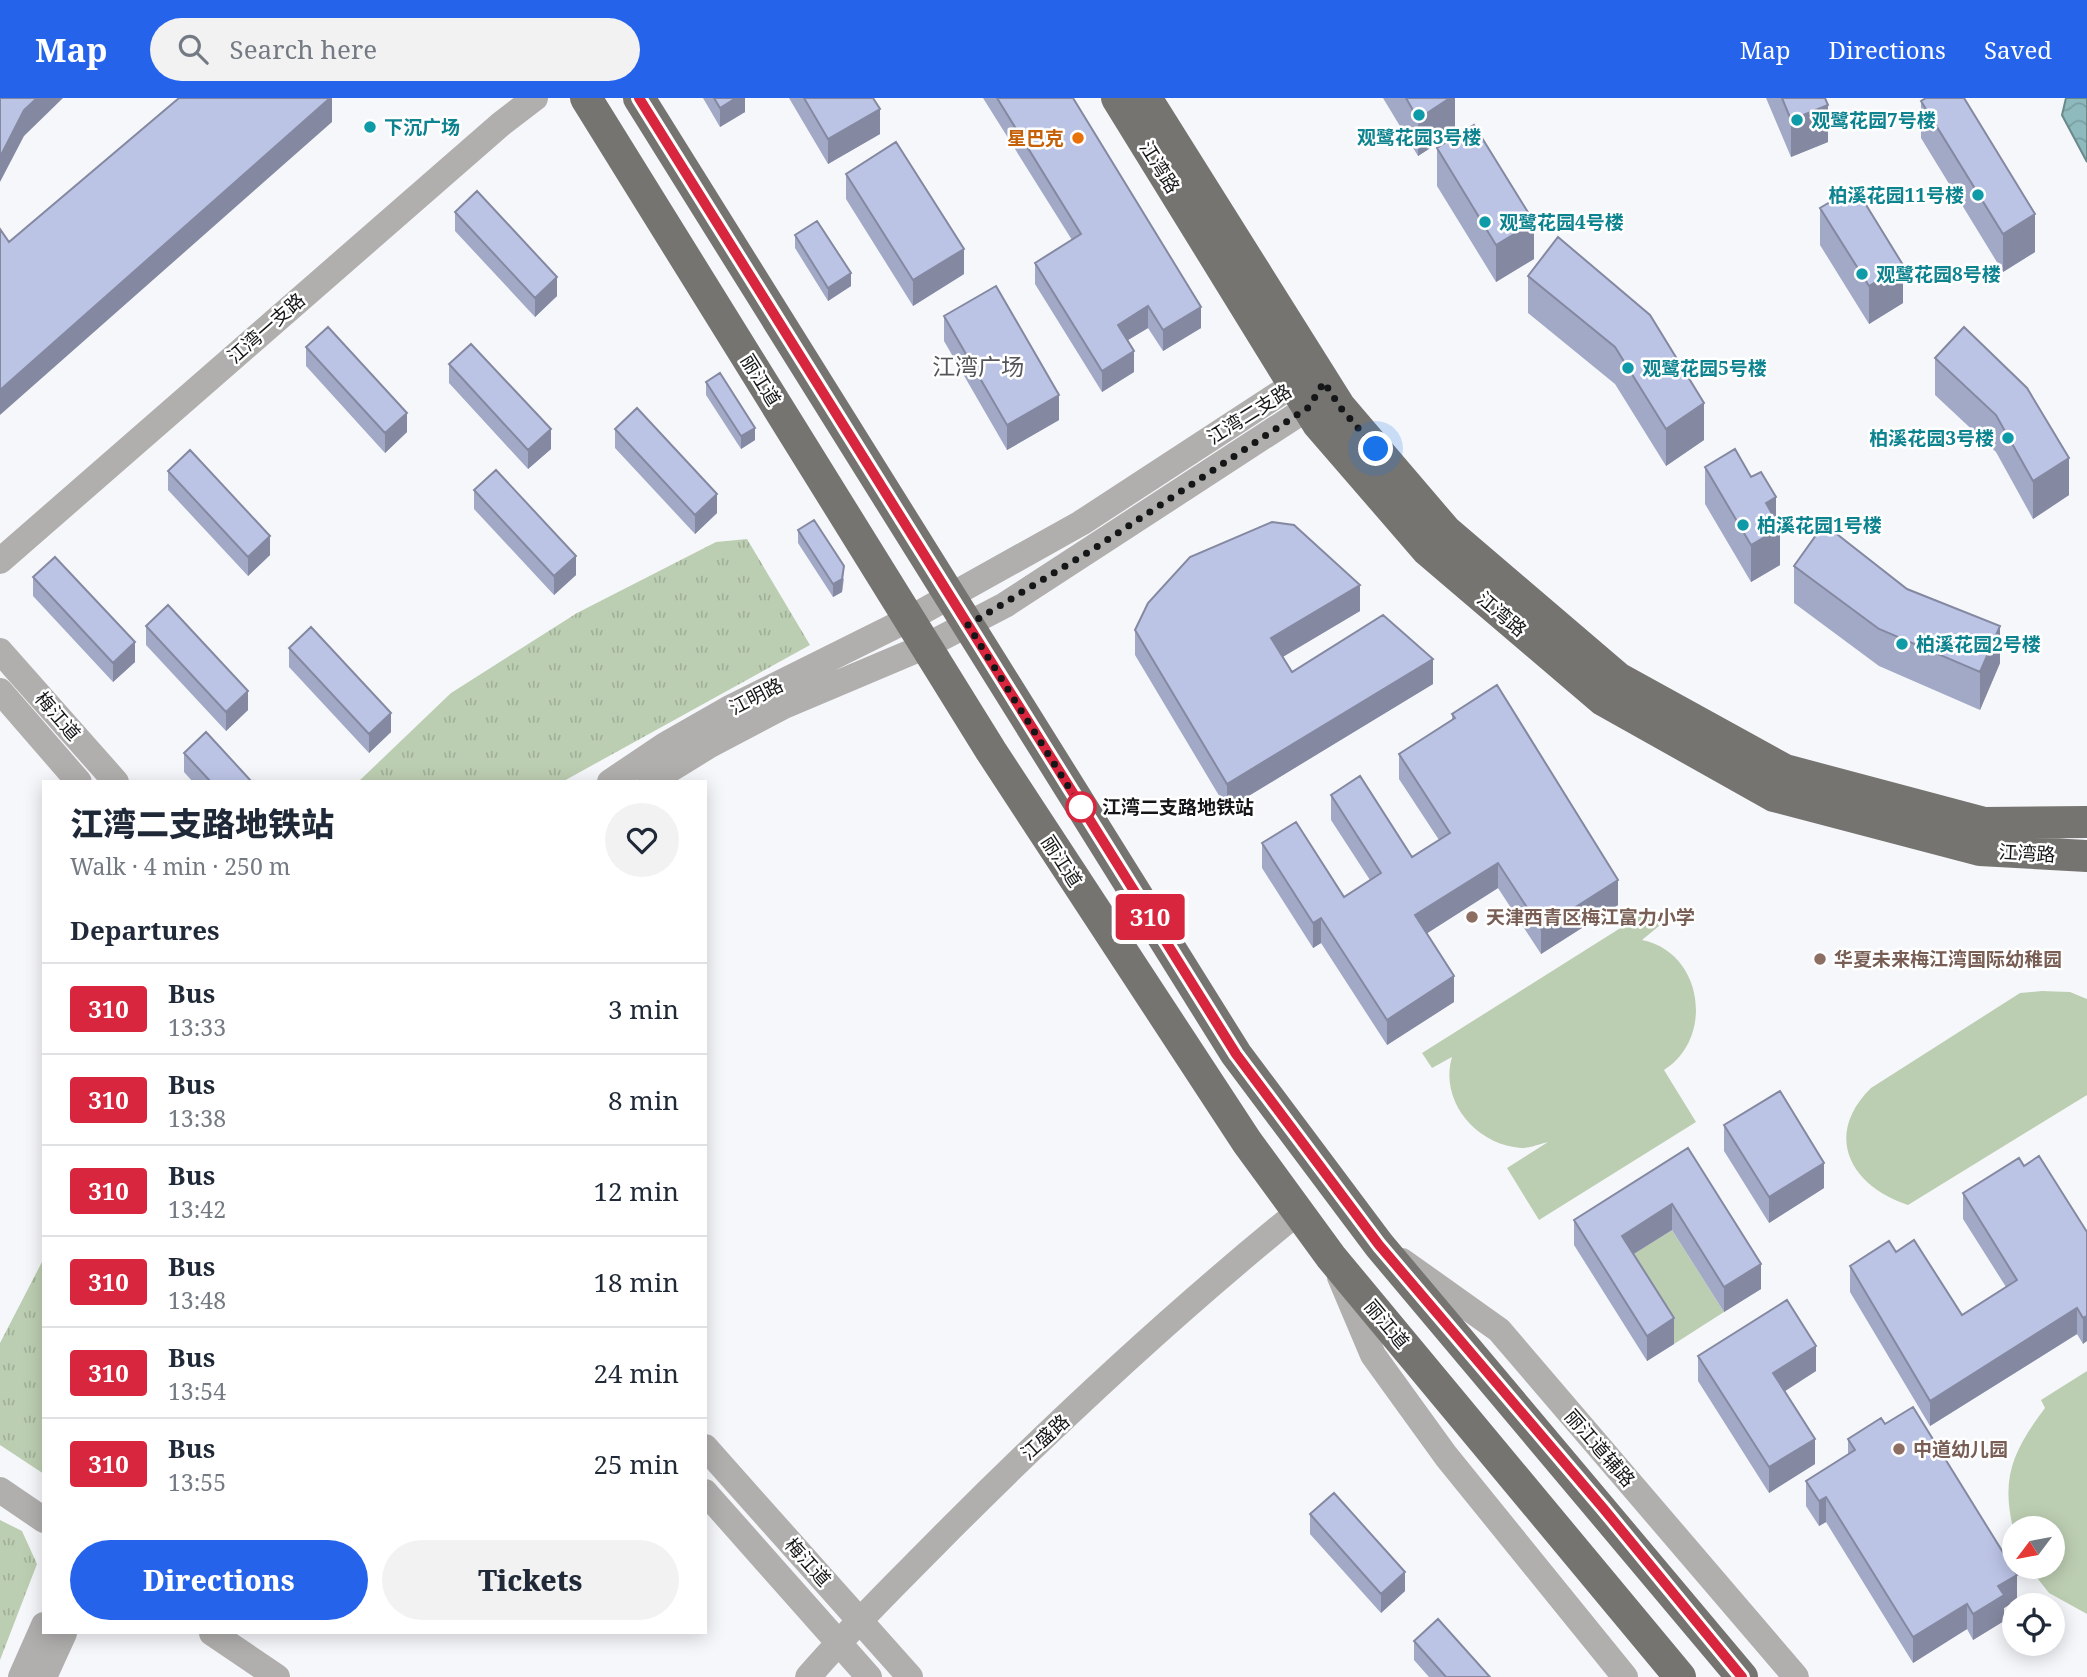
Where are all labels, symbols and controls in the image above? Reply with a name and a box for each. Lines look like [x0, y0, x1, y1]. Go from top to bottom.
search box [150, 18, 640, 81]
text: Map [35, 27, 108, 72]
icon: search [174, 30, 212, 68]
text: Search here [230, 31, 377, 67]
text: Map [1740, 33, 1791, 66]
text: Directions [1829, 33, 1946, 66]
text: Saved [1984, 33, 2052, 66]
marker: 观鹭花园3号楼 [1411, 107, 1427, 123]
place label: 观鹭花园7号楼 [1811, 107, 1936, 133]
marker: 观鹭花园7号楼 [1789, 112, 1805, 128]
place label: 下沉广场 [384, 114, 460, 140]
marker: 下沉广场 [362, 119, 378, 135]
place label: 观鹭花园3号楼 [1357, 124, 1481, 150]
place label: 星巴克 [1007, 125, 1064, 151]
marker: 星巴克 [1070, 130, 1086, 146]
street label: 江湾路 [1134, 136, 1186, 198]
place label: 柏溪花园11号楼 [1829, 182, 1964, 208]
marker: 柏溪花园11号楼 [1970, 187, 1986, 203]
place label: 观鹭花园4号楼 [1499, 209, 1624, 235]
marker: 观鹭花园4号楼 [1477, 214, 1493, 230]
place label: 观鹭花园8号楼 [1876, 261, 2001, 287]
marker: 观鹭花园8号楼 [1854, 266, 1870, 282]
street label: 江湾一支路 [222, 287, 310, 369]
street label: 丽江道 [735, 349, 787, 411]
district label: 江湾广场 [932, 350, 1024, 382]
place label: 观鹭花园5号楼 [1642, 355, 1767, 381]
marker: 观鹭花园5号楼 [1620, 360, 1636, 376]
street label: 江湾二支路 [1202, 378, 1296, 450]
place label: 柏溪花园3号楼 [1869, 425, 1994, 451]
marker: 柏溪花园3号楼 [2000, 430, 2016, 446]
your location [1358, 431, 1393, 466]
place label: 柏溪花园1号楼 [1757, 512, 1882, 538]
marker: 柏溪花园1号楼 [1735, 517, 1751, 533]
street label: 江湾路 [1472, 586, 1532, 642]
place label: 柏溪花园2号楼 [1916, 631, 2041, 657]
marker: 柏溪花园2号楼 [1894, 636, 1910, 652]
street label: 江明路 [725, 671, 787, 721]
street label: 梅江道 [29, 686, 87, 746]
marker: 江湾二支路地铁站 [1066, 792, 1096, 822]
place label: 江湾二支路地铁站 [1102, 794, 1254, 820]
text: 江湾二支路地铁站 [70, 801, 334, 846]
button: heart [605, 803, 679, 877]
street label: 丽江道 [1036, 830, 1088, 892]
street label: 江湾路 [1998, 839, 2056, 867]
text: Walk · 4 min · 250 m [70, 850, 290, 882]
line badge: 310 [1110, 894, 1190, 940]
text: 310 [1130, 900, 1170, 933]
place label: 天津西青区梅江富力小学 [1486, 904, 1695, 930]
marker: 天津西青区梅江富力小学 [1464, 909, 1480, 925]
text: Departures [70, 912, 220, 948]
place label: 华夏未来梅江湾国际幼稚园 [1834, 946, 2062, 972]
marker: 华夏未来梅江湾国际幼稚园 [1812, 951, 1828, 967]
text: Bus [168, 975, 215, 1011]
text: 3 min [608, 991, 679, 1027]
text: 310 [88, 992, 129, 1025]
text: 13:33 [168, 1011, 226, 1043]
text: Bus [168, 1066, 215, 1102]
text: 8 min [608, 1082, 679, 1118]
text: 310 [88, 1083, 129, 1116]
text: 13:38 [168, 1102, 226, 1134]
text: Bus [168, 1157, 215, 1193]
text: 12 min [594, 1173, 679, 1209]
text: 310 [88, 1174, 129, 1207]
text: 13:42 [168, 1193, 226, 1225]
text: Bus [168, 1248, 215, 1284]
text: 18 min [594, 1264, 679, 1300]
text: 310 [88, 1265, 129, 1298]
text: 13:48 [168, 1284, 226, 1316]
street label: 丽江道 [1359, 1294, 1415, 1354]
text: Bus [168, 1339, 215, 1375]
text: 24 min [594, 1355, 679, 1391]
text: 310 [88, 1356, 129, 1389]
text: 13:54 [168, 1375, 226, 1407]
street label: 丽江道辅路 [1559, 1404, 1641, 1492]
street label: 江盛路 [1015, 1408, 1075, 1466]
text: Bus [168, 1430, 215, 1466]
place label: 中道幼儿园 [1913, 1436, 2008, 1462]
marker: 中道幼儿园 [1891, 1441, 1907, 1457]
text: 25 min [594, 1446, 679, 1482]
text: 310 [88, 1447, 129, 1480]
text: 13:55 [168, 1466, 226, 1498]
north arrow [2002, 1516, 2065, 1578]
map controls [2002, 1516, 2065, 1656]
street label: 梅江道 [779, 1532, 837, 1592]
button: Directions [70, 1540, 368, 1620]
button: Tickets [382, 1540, 679, 1620]
button: locate [2002, 1593, 2065, 1656]

